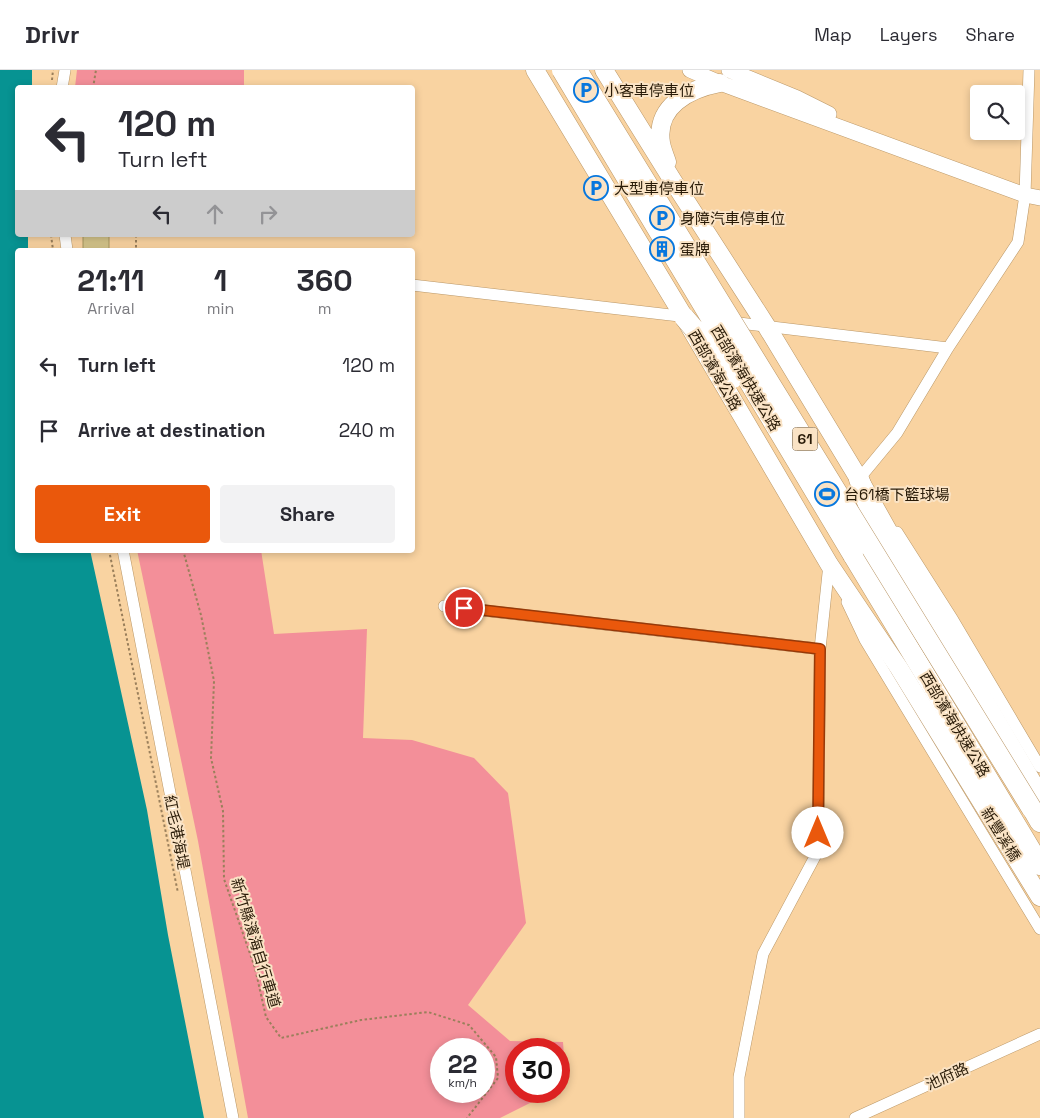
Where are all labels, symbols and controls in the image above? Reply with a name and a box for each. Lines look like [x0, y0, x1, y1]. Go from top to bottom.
text: Drivr [25, 19, 80, 50]
text: Map [814, 23, 852, 46]
text: Layers [880, 23, 937, 46]
text: Share [965, 23, 1015, 46]
parking icon: 小客車停車位 [573, 77, 599, 103]
place label: 小客車停車位 [604, 81, 694, 100]
map controls [970, 85, 1025, 140]
button: search [970, 85, 1025, 140]
text: 120 m [118, 102, 216, 146]
icon: left [35, 105, 100, 170]
text: Turn left [118, 145, 208, 173]
parking icon: 大型車停車位 [583, 175, 609, 201]
place label: 大型車停車位 [614, 179, 704, 198]
icon: left [148, 200, 176, 228]
icon: ahead [201, 200, 229, 228]
icon: right [254, 200, 282, 228]
parking icon: 身障汽車停車位 [649, 205, 675, 231]
place label: 身障汽車停車位 [680, 209, 785, 228]
building icon: 蛋牌 [649, 236, 675, 262]
place label: 蛋牌 [680, 240, 710, 259]
text: 21:11 [77, 261, 145, 300]
text: 1 [214, 261, 227, 300]
text: 360 [297, 261, 353, 300]
text: Arrival [87, 298, 135, 319]
text: min [207, 298, 234, 319]
text: m [318, 298, 332, 319]
street label: 西部濱海快速公路 [707, 322, 785, 434]
street label: 西部濱海公路 [684, 326, 746, 414]
icon: left [35, 352, 63, 380]
text: Turn left [78, 353, 156, 378]
text: 120 m [342, 353, 395, 378]
icon: arrive [35, 417, 63, 445]
text: Arrive at destination [78, 418, 266, 443]
text: 240 m [339, 418, 395, 443]
road number: 61 [792, 428, 818, 450]
sports icon: 台61橋下籃球場 [814, 481, 840, 507]
button: Exit [35, 485, 210, 543]
button: Share [220, 485, 395, 543]
place label: 台61橋下籃球場 [844, 485, 949, 504]
pin [443, 587, 485, 629]
icon: arrive [450, 594, 478, 622]
street label: 西部濱海快速公路 [916, 668, 994, 780]
street label: 紅毛港海堤 [161, 793, 193, 871]
street label: 新豐溪橋 [977, 804, 1025, 864]
position arrow [791, 806, 843, 858]
street label: 新竹縣濱海自行車道 [227, 876, 285, 1010]
speed limit sign: 30 [505, 1038, 570, 1103]
text: 22 [448, 1048, 477, 1080]
street label: 池府路 [923, 1058, 971, 1094]
text: km/h [448, 1075, 477, 1091]

